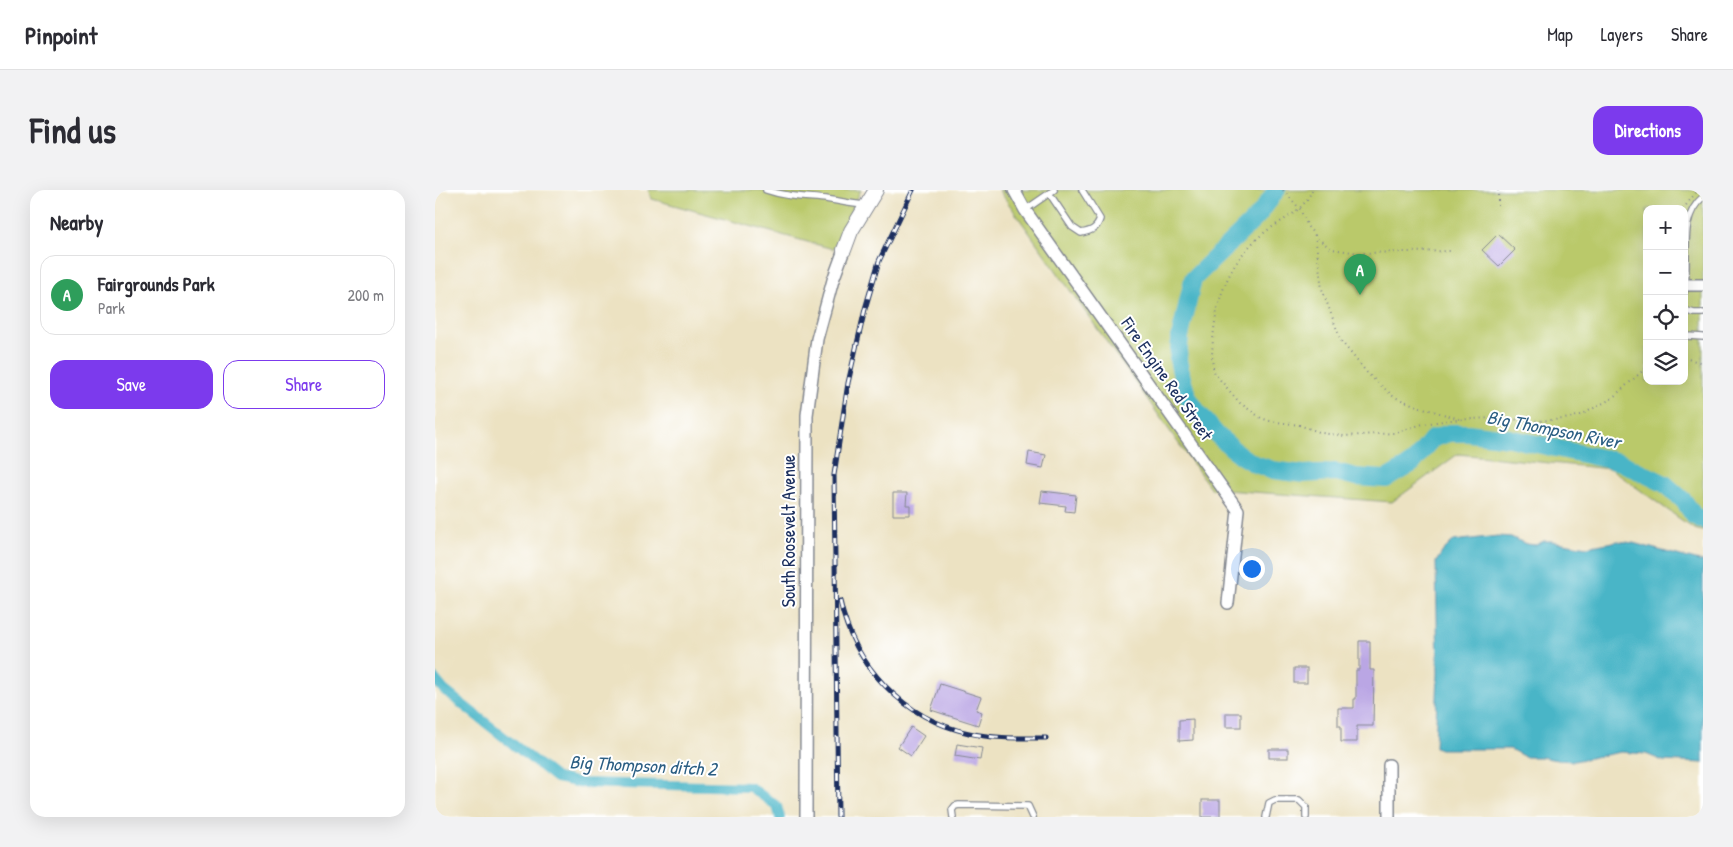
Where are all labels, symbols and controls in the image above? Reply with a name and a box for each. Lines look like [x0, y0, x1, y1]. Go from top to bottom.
text: Pinpoint [25, 19, 97, 51]
text: Map [1547, 22, 1573, 47]
text: Layers [1601, 22, 1643, 47]
text: Share [1671, 22, 1708, 47]
button: Directions [1593, 106, 1703, 155]
text: Find us [30, 107, 116, 154]
map controls [1643, 205, 1688, 385]
button: + [1643, 205, 1688, 250]
text: Nearby [50, 208, 103, 237]
button: − [1643, 250, 1688, 295]
pin: A [1344, 254, 1376, 295]
text: Fairgrounds Park [98, 271, 215, 297]
text: A [63, 284, 71, 306]
text: 200 m [348, 284, 384, 306]
button: locate [1643, 295, 1688, 340]
text: Park [98, 297, 125, 319]
street label: Fire Engine Red Street [1115, 311, 1220, 446]
button: layers [1643, 340, 1688, 385]
button: Save [50, 360, 213, 409]
button: Share [223, 360, 385, 409]
water label: Big Thompson River [1485, 403, 1626, 455]
street label: South Roosevelt Avenue [776, 455, 801, 607]
your location [1239, 556, 1265, 582]
water label: Big Thompson ditch 2 [569, 748, 719, 782]

